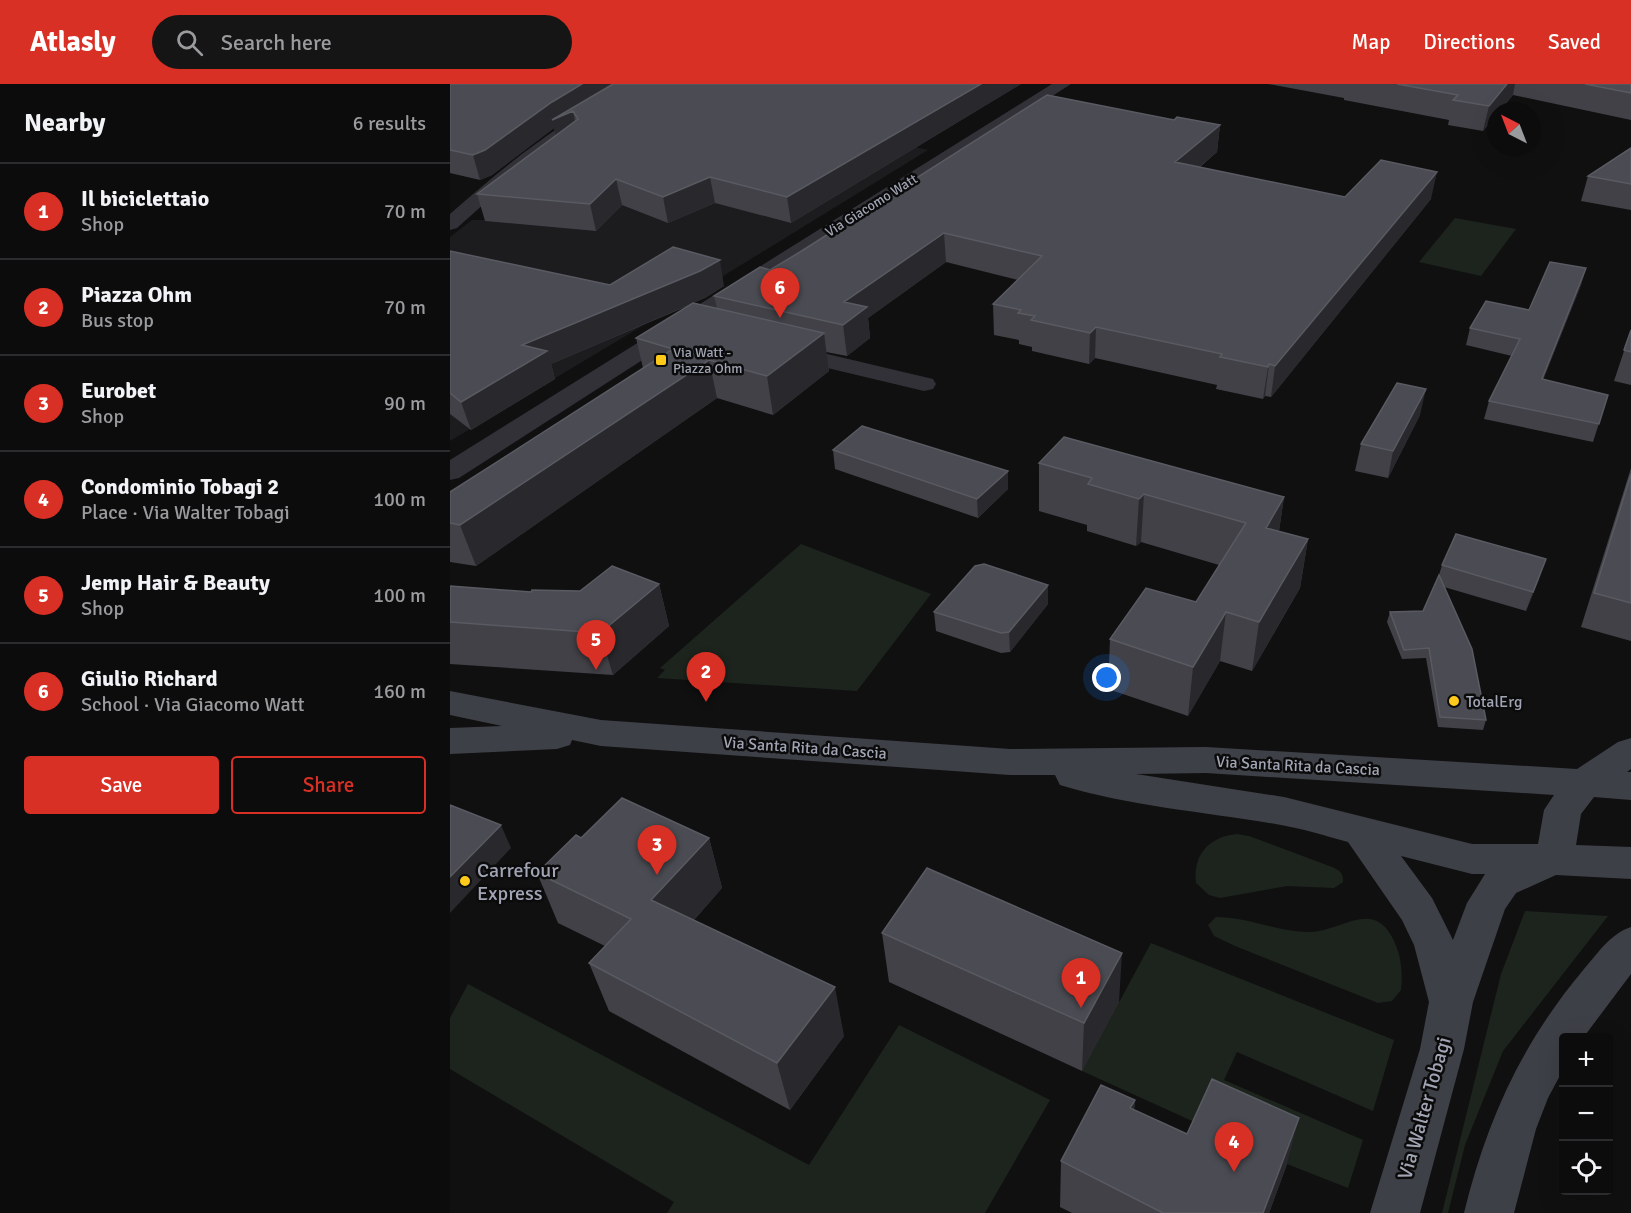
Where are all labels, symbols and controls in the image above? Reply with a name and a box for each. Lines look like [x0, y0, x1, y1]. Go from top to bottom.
search box [152, 15, 572, 69]
text: Atlasly [30, 25, 116, 59]
icon: search [173, 26, 206, 59]
text: Search here [221, 29, 332, 56]
text: Map [1352, 29, 1390, 55]
text: Directions [1423, 29, 1515, 55]
text: Saved [1548, 29, 1601, 55]
north arrow [1487, 102, 1541, 156]
text: Nearby [24, 107, 105, 139]
text: 6 results [353, 111, 426, 136]
street label: Via Giacomo Watt [822, 170, 921, 241]
text: Il biciclettaio [81, 185, 209, 212]
text: 1 [38, 199, 49, 224]
text: 70 m [384, 199, 426, 224]
text: Shop [81, 212, 124, 237]
pin: 6 [760, 268, 800, 318]
text: Piazza Ohm [81, 281, 192, 308]
text: 2 [38, 295, 49, 320]
text: 70 m [384, 295, 426, 320]
text: Bus stop [81, 308, 154, 333]
place label: Via Watt - Piazza Ohm [673, 344, 743, 377]
marker: Via Watt - Piazza Ohm [654, 353, 668, 367]
text: Eurobet [81, 377, 156, 404]
text: 3 [38, 391, 49, 416]
text: 90 m [384, 391, 426, 416]
text: Shop [81, 404, 124, 429]
text: Condominio Tobagi 2 [81, 473, 279, 500]
text: 4 [38, 487, 49, 512]
text: 100 m [373, 487, 426, 512]
text: Place · Via Walter Tobagi [81, 500, 290, 525]
text: Jemp Hair & Beauty [81, 569, 270, 596]
text: 5 [38, 583, 49, 608]
text: 100 m [373, 583, 426, 608]
text: Shop [81, 596, 124, 621]
pin: 5 [576, 620, 616, 670]
pin: 2 [686, 652, 726, 702]
your location [1092, 663, 1121, 692]
text: Giulio Richard [81, 665, 218, 692]
text: 6 [38, 679, 49, 704]
text: 160 m [373, 679, 426, 704]
text: School · Via Giacomo Watt [81, 692, 304, 717]
place label: TotalErg [1466, 692, 1522, 712]
marker: TotalErg [1447, 694, 1461, 708]
street label: Via Santa Rita da Cascia [722, 732, 888, 764]
street label: Via Santa Rita da Cascia [1215, 752, 1380, 780]
button: Save [24, 756, 219, 814]
button: Share [231, 756, 426, 814]
pin: 3 [638, 826, 676, 875]
place label: Carrefour Express [477, 858, 559, 906]
marker: Carrefour Express [458, 874, 472, 888]
pin: 1 [1062, 958, 1100, 1008]
map controls [1559, 1033, 1613, 1195]
button: + [1559, 1033, 1613, 1087]
street label: Via Walter Tobagi [1392, 1034, 1457, 1182]
button: − [1559, 1087, 1613, 1141]
pin: 4 [1214, 1122, 1254, 1172]
button: locate [1559, 1141, 1613, 1195]

